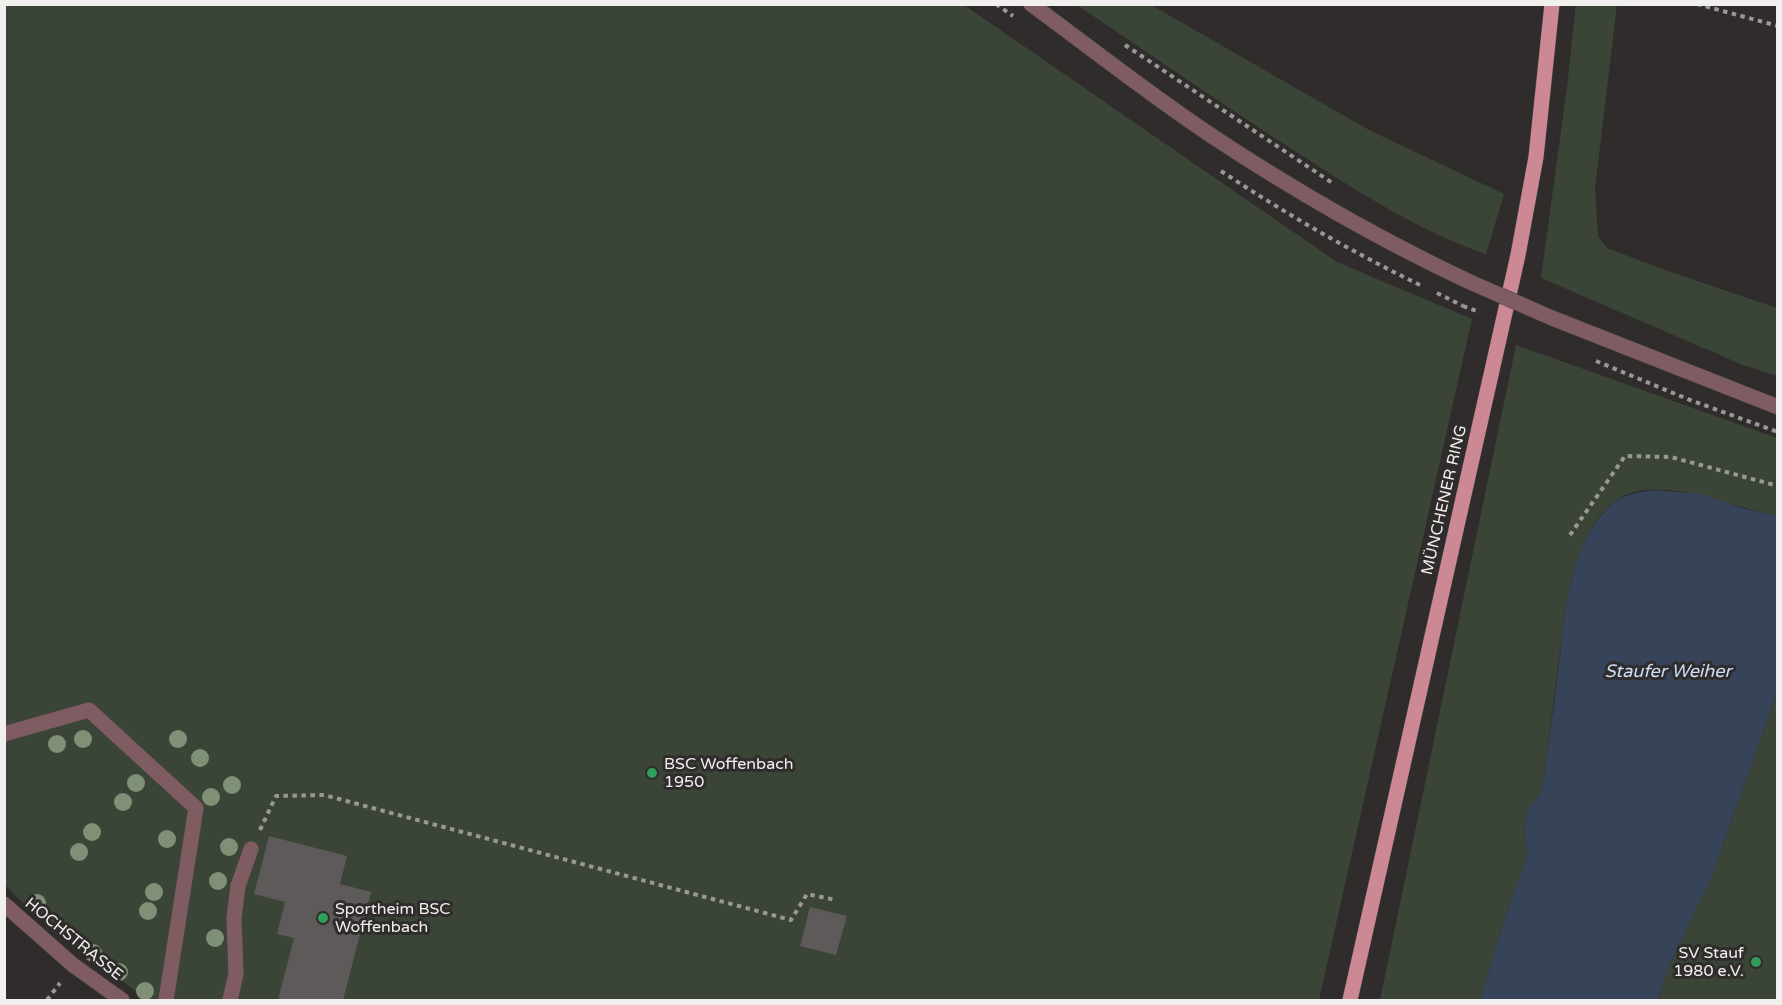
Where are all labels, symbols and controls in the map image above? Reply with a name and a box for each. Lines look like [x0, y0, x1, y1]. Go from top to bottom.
street label: MÜNCHENER RING [1417, 423, 1471, 577]
water label: Staufer Weiher [1605, 660, 1733, 682]
place label: BSC Woffenbach 1950 [664, 754, 793, 792]
marker: BSC Woffenbach 1950 [645, 766, 659, 780]
street label: HOCHSTRASSE [21, 893, 127, 985]
place label: Sportheim BSC Woffenbach [335, 899, 451, 937]
marker: Sportheim BSC Woffenbach [316, 911, 330, 925]
place label: SV Stauf 1980 e.V. [1673, 943, 1745, 981]
marker: SV Stauf 1980 e.V. [1749, 955, 1763, 969]

